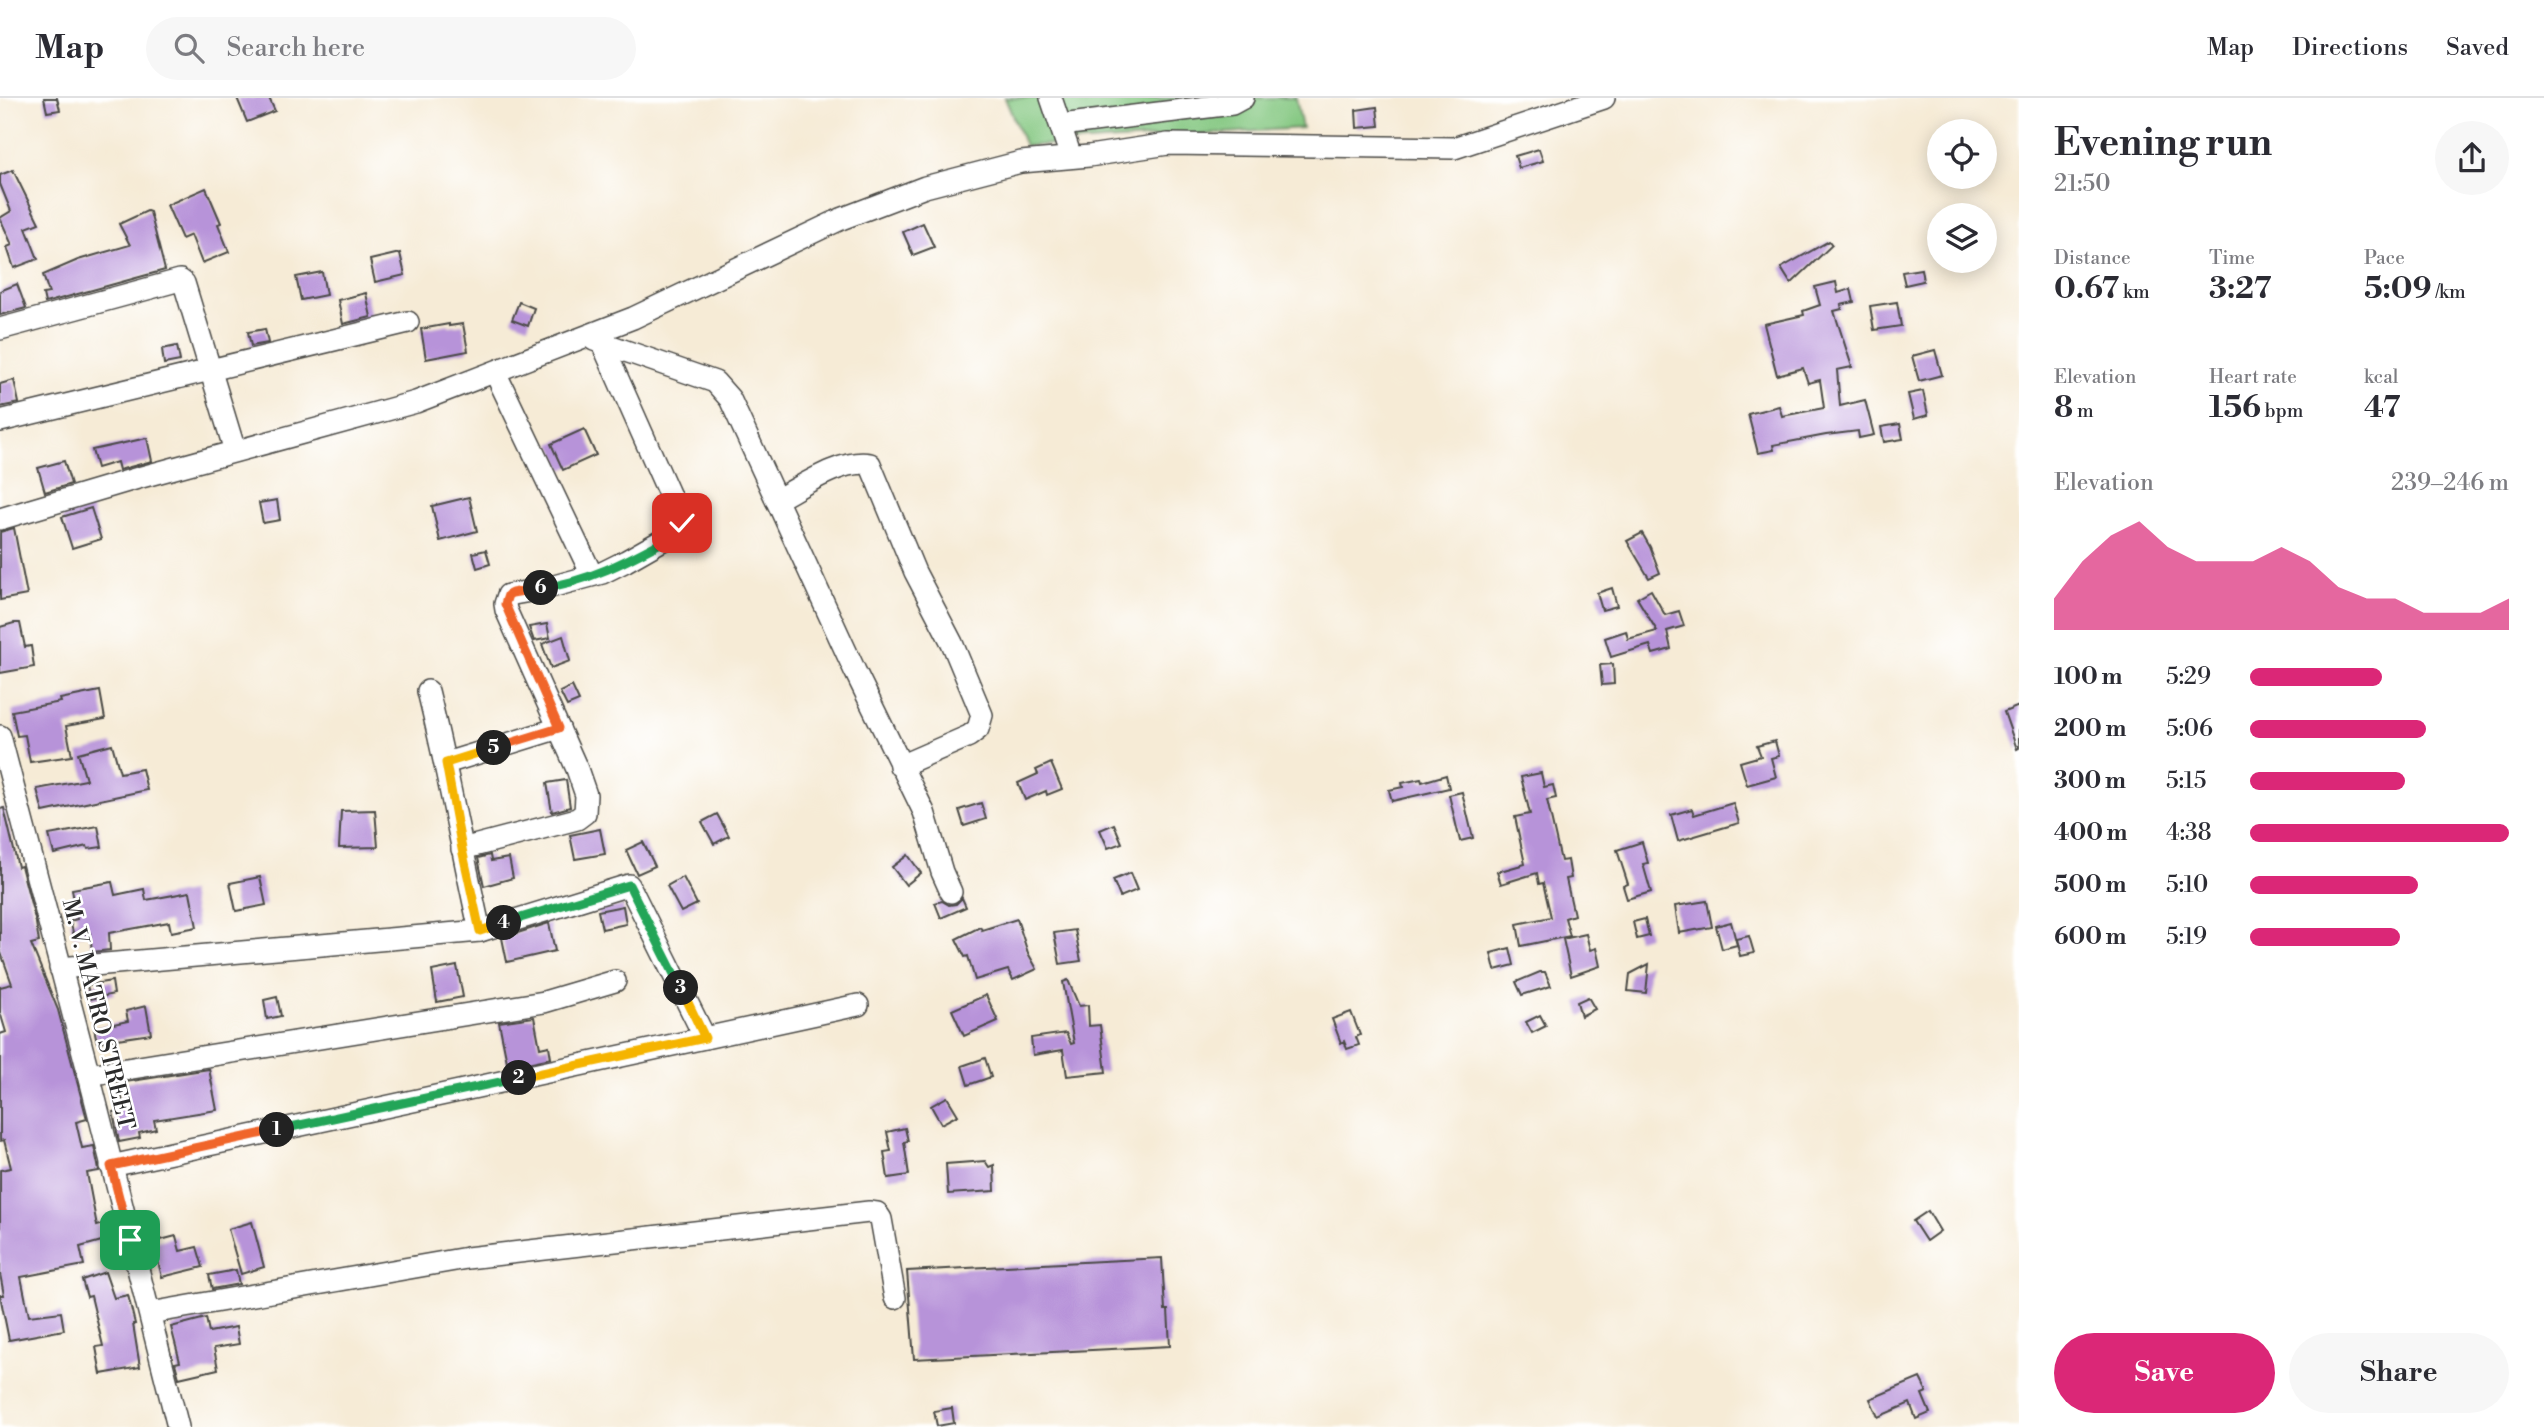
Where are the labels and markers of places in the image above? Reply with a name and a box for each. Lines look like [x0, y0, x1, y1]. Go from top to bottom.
pin [652, 493, 712, 553]
pin: 6 [524, 570, 558, 606]
pin: 5 [476, 730, 512, 766]
pin: 4 [486, 906, 522, 940]
pin: 3 [664, 970, 698, 1006]
pin: 2 [502, 1060, 536, 1096]
pin: 1 [260, 1112, 294, 1148]
pin [100, 1210, 160, 1270]

